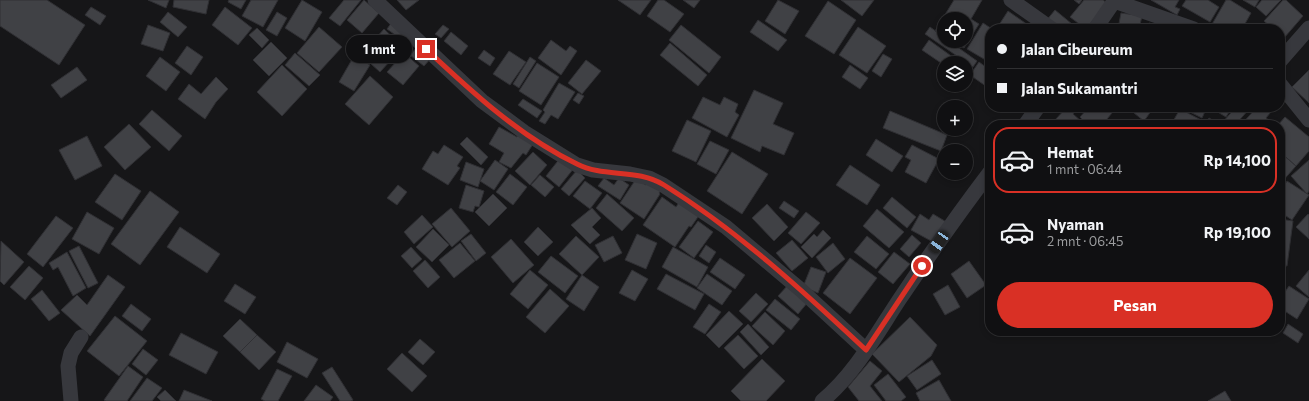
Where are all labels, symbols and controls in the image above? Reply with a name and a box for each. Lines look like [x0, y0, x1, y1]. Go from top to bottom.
map controls [937, 12, 973, 180]
button: locate [937, 12, 973, 48]
callout: 1 mnt [346, 35, 412, 63]
route end [417, 40, 435, 58]
text: Jalan Cibeureum [1021, 40, 1133, 58]
text: 1 mnt [363, 41, 395, 57]
button: layers [937, 56, 973, 92]
text: Jalan Sukamantri [1021, 79, 1138, 97]
button: + [937, 100, 973, 136]
icon: car [999, 142, 1035, 178]
text: Hemat [1047, 143, 1093, 161]
button: − [937, 144, 973, 180]
text: Rp 14,100 [1204, 151, 1271, 169]
text: 1 mnt · 06:44 [1047, 161, 1122, 177]
icon: car [999, 214, 1035, 250]
text: Nyaman [1047, 215, 1104, 233]
text: Rp 19,100 [1204, 223, 1271, 241]
car [927, 229, 951, 255]
text: 2 mnt · 06:45 [1047, 233, 1124, 249]
route start [913, 257, 931, 275]
button: Pesan [997, 282, 1273, 328]

